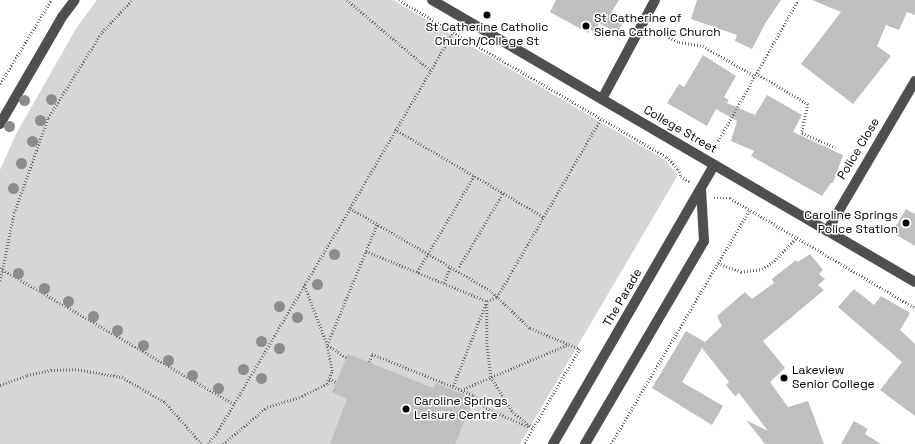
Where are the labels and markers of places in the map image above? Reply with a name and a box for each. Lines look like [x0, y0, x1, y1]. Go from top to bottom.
marker: St Catherine Catholic Church/College St [482, 10, 492, 20]
place label: St Catherine of Siena Catholic Church [594, 12, 721, 40]
place label: St Catherine Catholic Church/College St [426, 21, 548, 49]
marker: St Catherine of Siena Catholic Church [581, 21, 591, 31]
place label: Caroline Springs Police Station [804, 209, 898, 237]
marker: Caroline Springs Police Station [901, 218, 911, 228]
place label: Lakeview Senior College [792, 364, 875, 392]
marker: Lakeview Senior College [779, 373, 789, 383]
place label: Caroline Springs Leisure Centre [414, 395, 508, 423]
marker: Caroline Springs Leisure Centre [401, 404, 411, 414]

